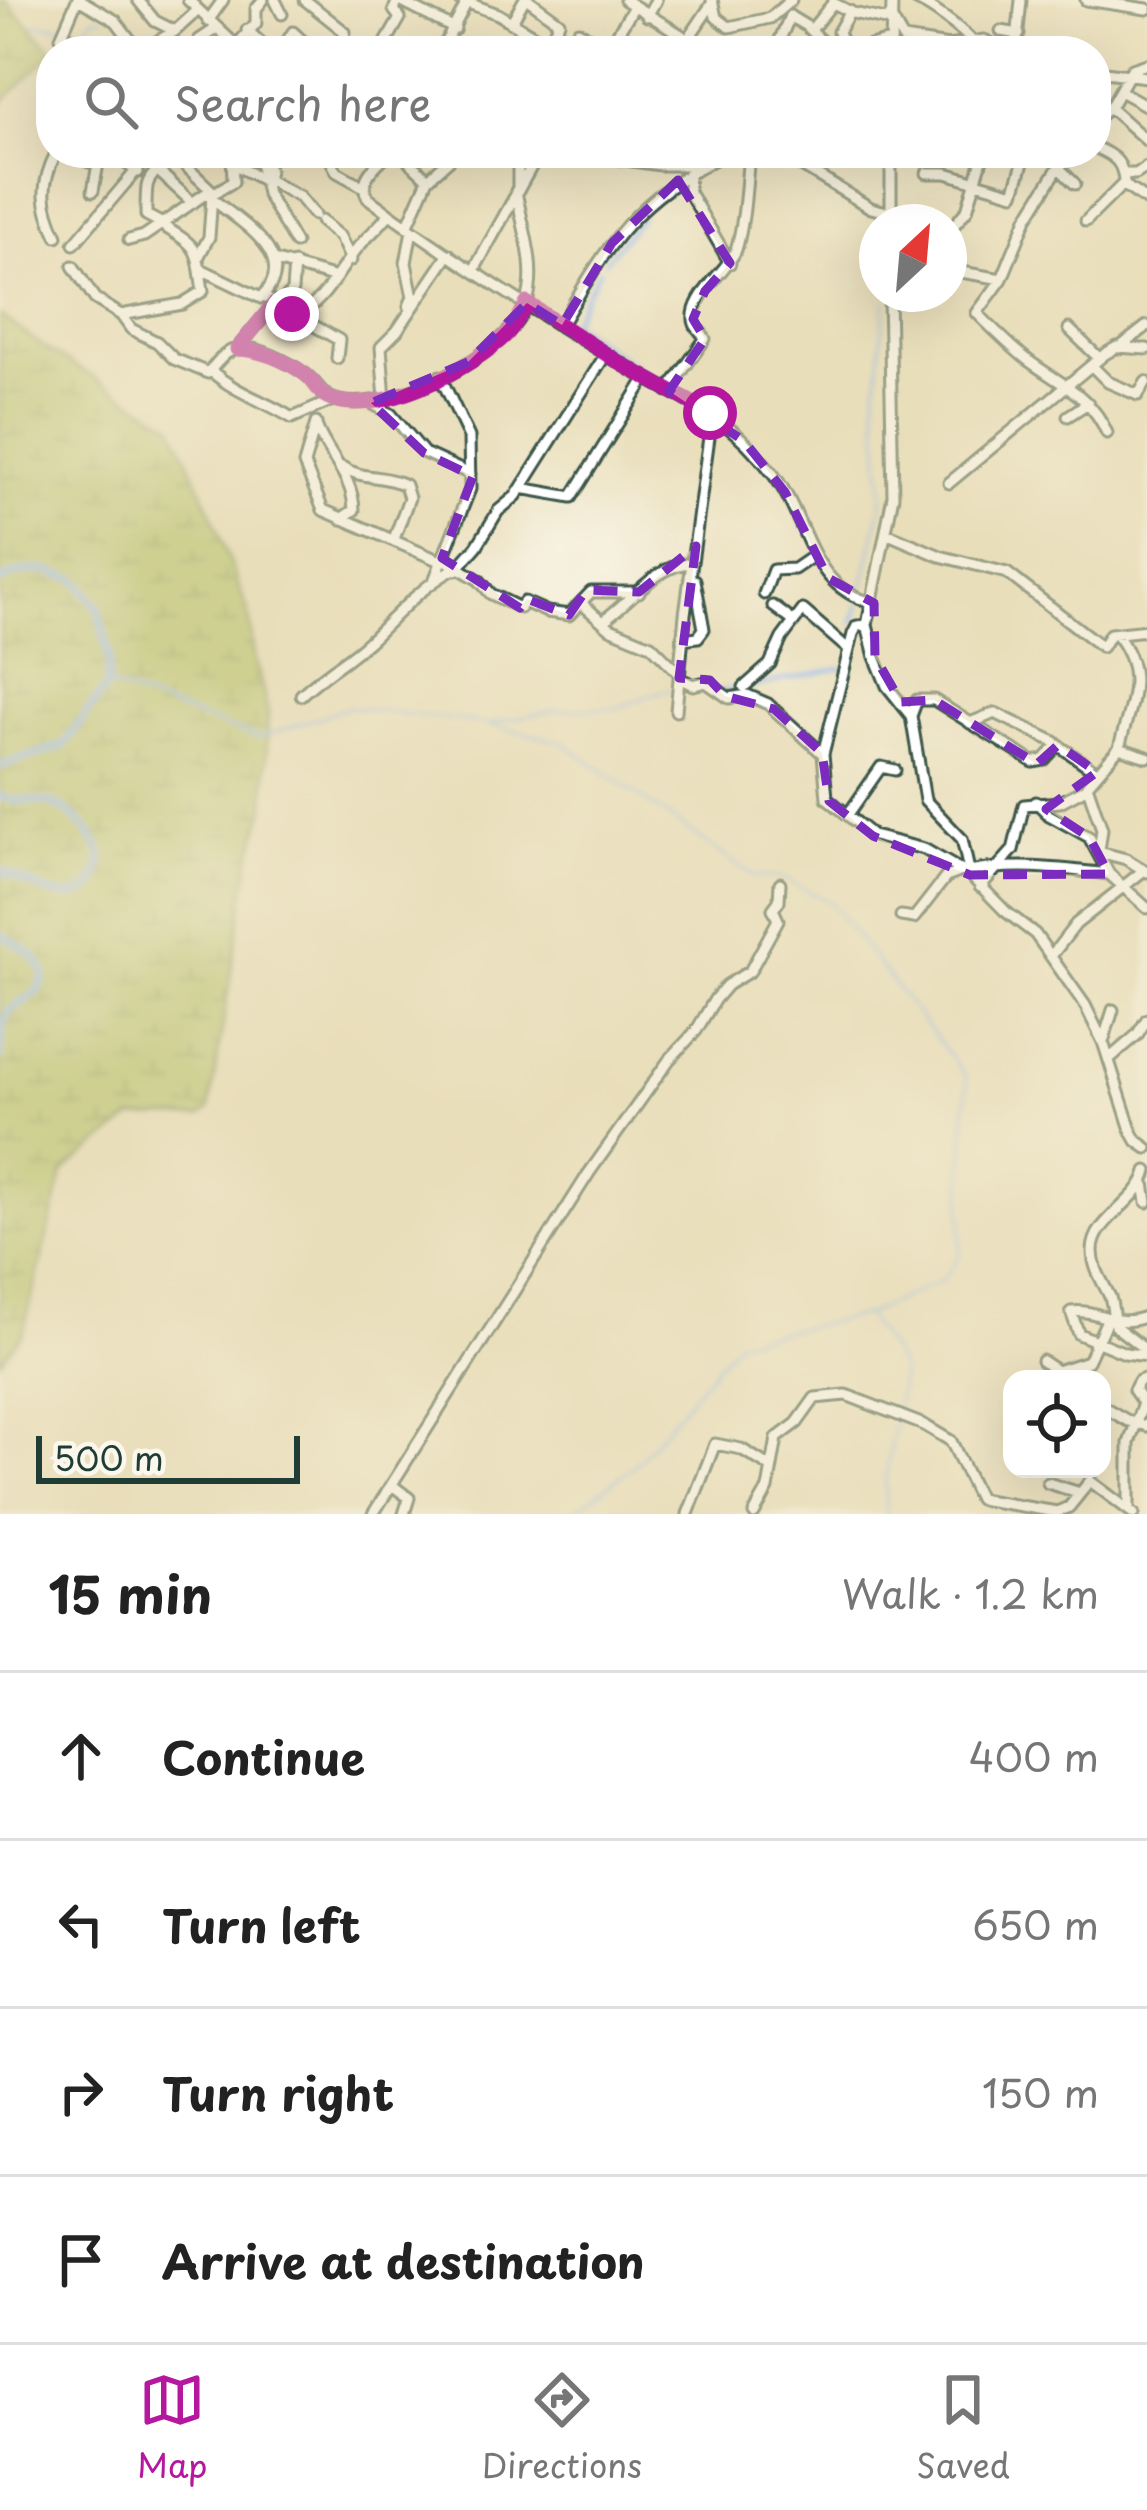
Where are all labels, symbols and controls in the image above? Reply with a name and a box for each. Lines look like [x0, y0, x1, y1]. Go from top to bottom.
search box [36, 36, 1111, 168]
text: Search here [174, 68, 431, 136]
icon: search [78, 69, 144, 135]
north arrow [859, 204, 967, 312]
route end [265, 287, 319, 341]
route start [683, 386, 737, 440]
map controls [1003, 1370, 1111, 1478]
button: locate [1003, 1370, 1111, 1478]
scale bar [36, 1430, 300, 1483]
text: 500 m [54, 1432, 164, 1482]
text: 15 min [48, 1554, 212, 1631]
text: Walk · 1.2 km [842, 1563, 1099, 1622]
text: Continue [162, 1722, 365, 1790]
icon: ahead [48, 1723, 114, 1789]
text: 400 m [969, 1726, 1099, 1785]
text: Turn left [162, 1890, 361, 1958]
icon: left [48, 1891, 114, 1957]
text: 650 m [972, 1894, 1099, 1953]
text: Turn right [162, 2058, 394, 2126]
icon: right [48, 2059, 114, 2125]
text: 150 m [982, 2062, 1099, 2121]
text: Arrive at destination [162, 2226, 645, 2294]
icon: arrive [48, 2227, 114, 2293]
tab: Map [137, 2367, 208, 2489]
tab: Directions [482, 2367, 642, 2489]
tab: Saved [916, 2367, 1010, 2489]

